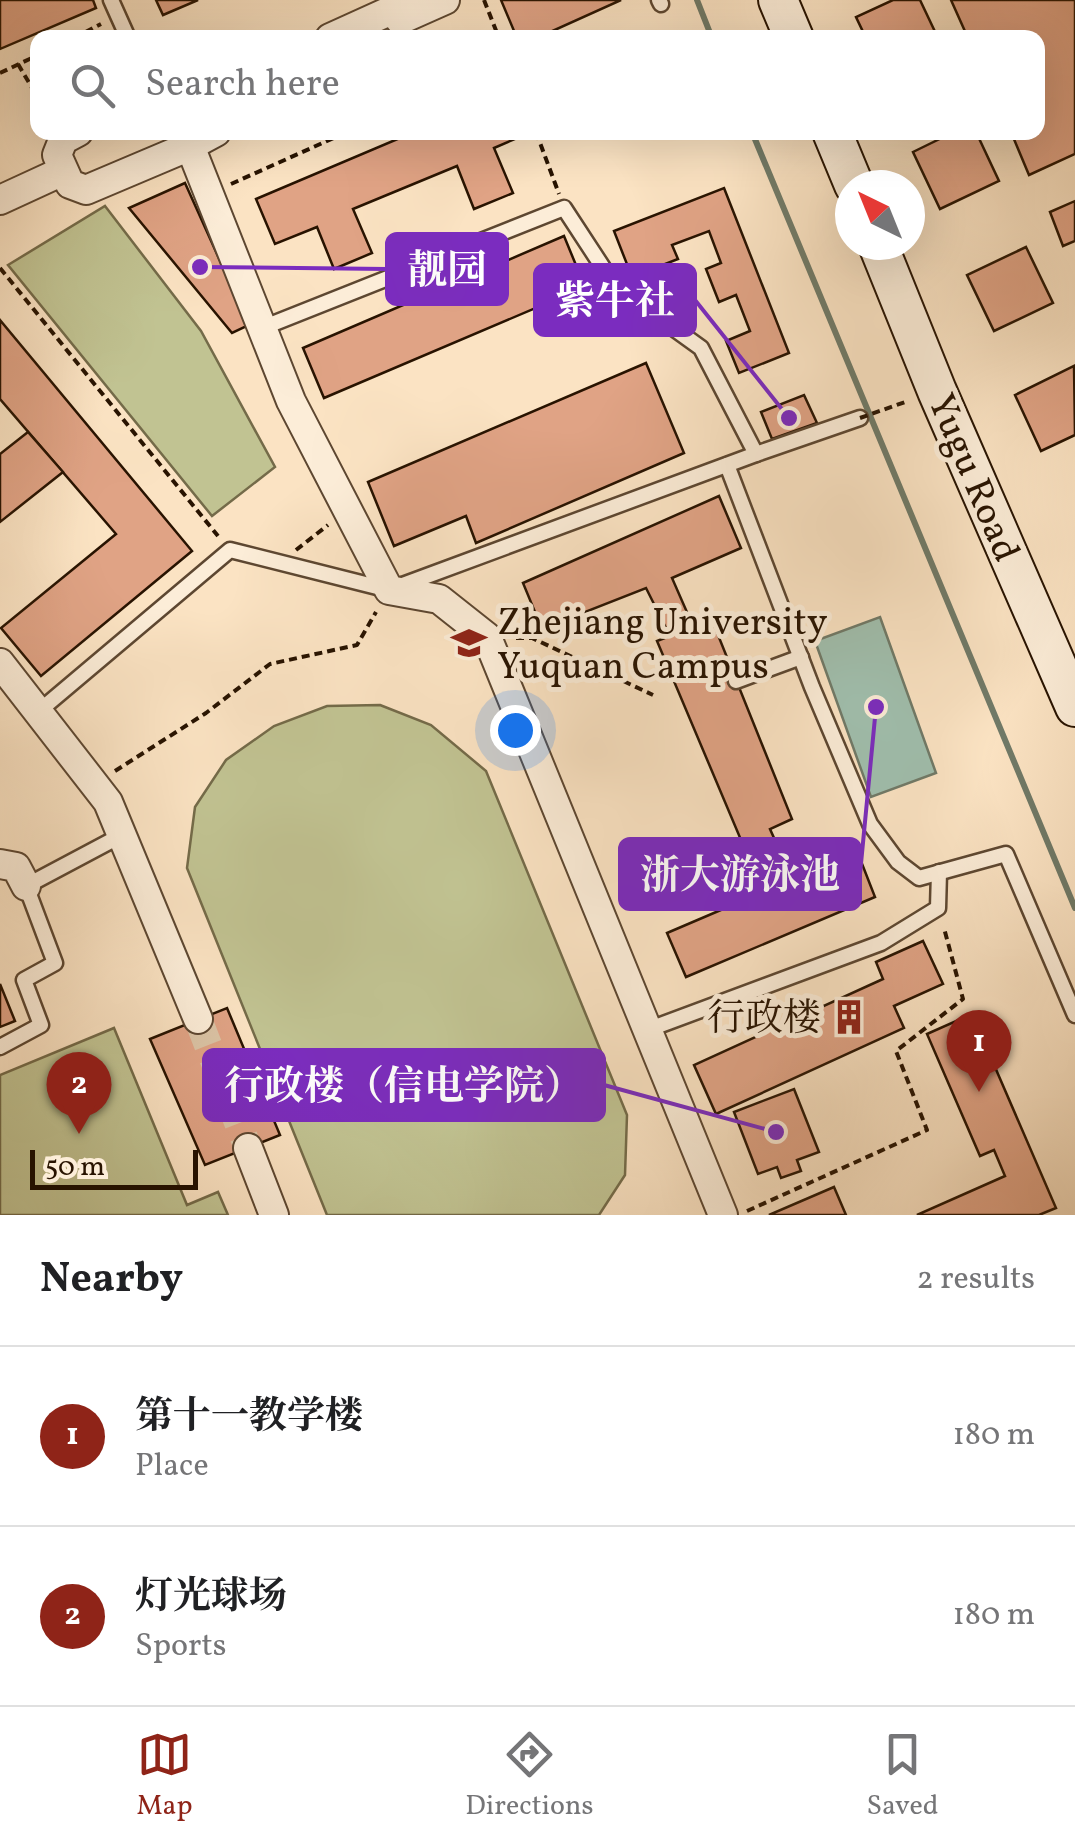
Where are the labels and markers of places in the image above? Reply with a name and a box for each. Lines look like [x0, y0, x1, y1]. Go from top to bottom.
callout: 靓园 [387, 234, 507, 304]
callout: 紫牛社 [535, 265, 695, 335]
place label: Zhejiang University Yuquan Campus [497, 598, 827, 695]
school or university icon: Zhejiang University Yuquan Campus [450, 624, 488, 662]
callout: 浙大游泳池 [620, 839, 860, 909]
place label: 行政楼 [707, 994, 821, 1047]
building icon: 行政楼 [830, 998, 868, 1036]
pin: 1 [946, 1010, 1012, 1092]
callout: 行政楼（信电学院） [204, 1050, 604, 1120]
pin: 2 [46, 1052, 112, 1134]

